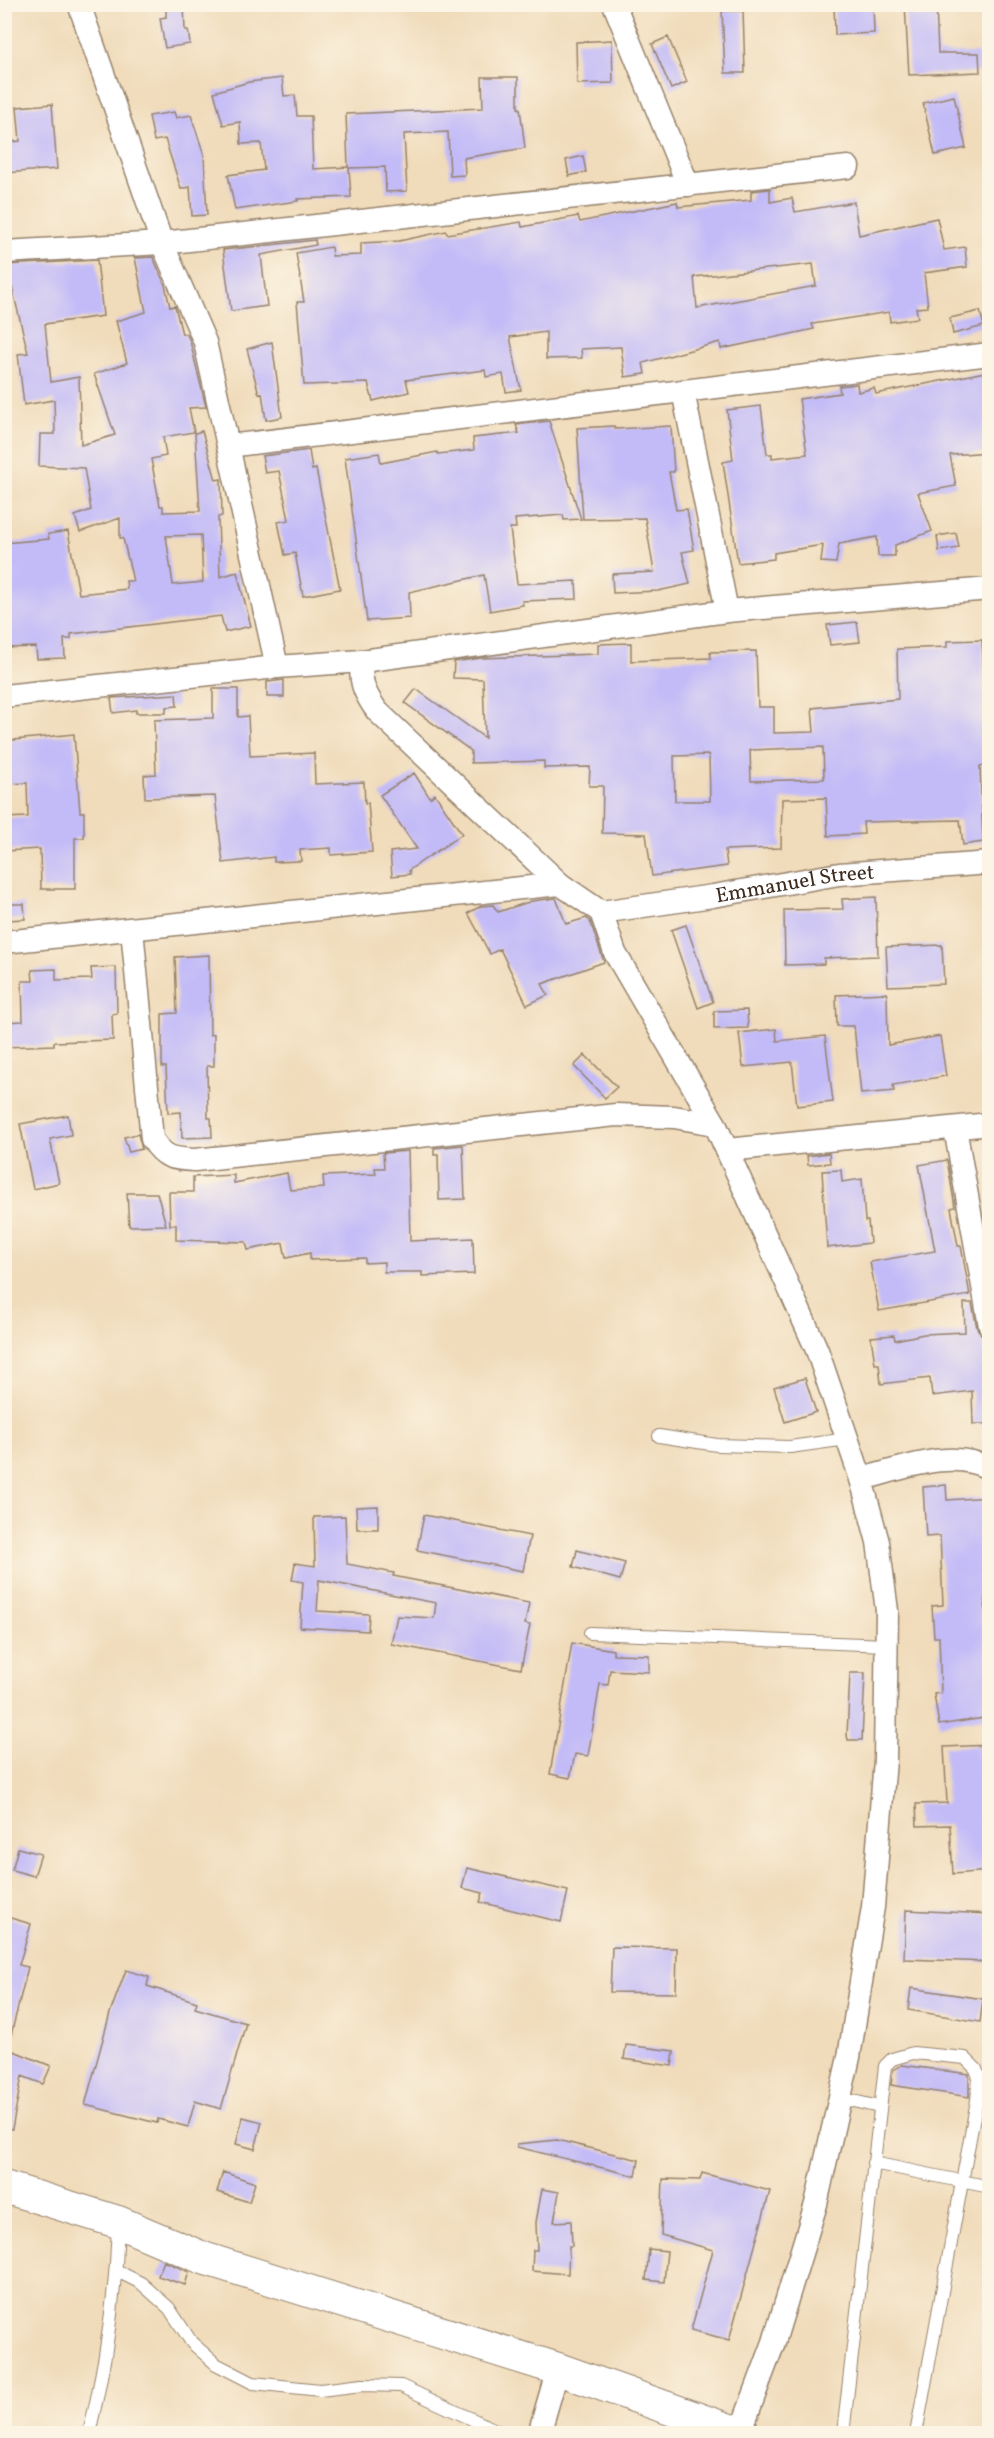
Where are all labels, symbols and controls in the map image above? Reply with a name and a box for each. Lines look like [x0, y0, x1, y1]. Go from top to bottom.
street label: Emmanuel Street [713, 858, 875, 911]

